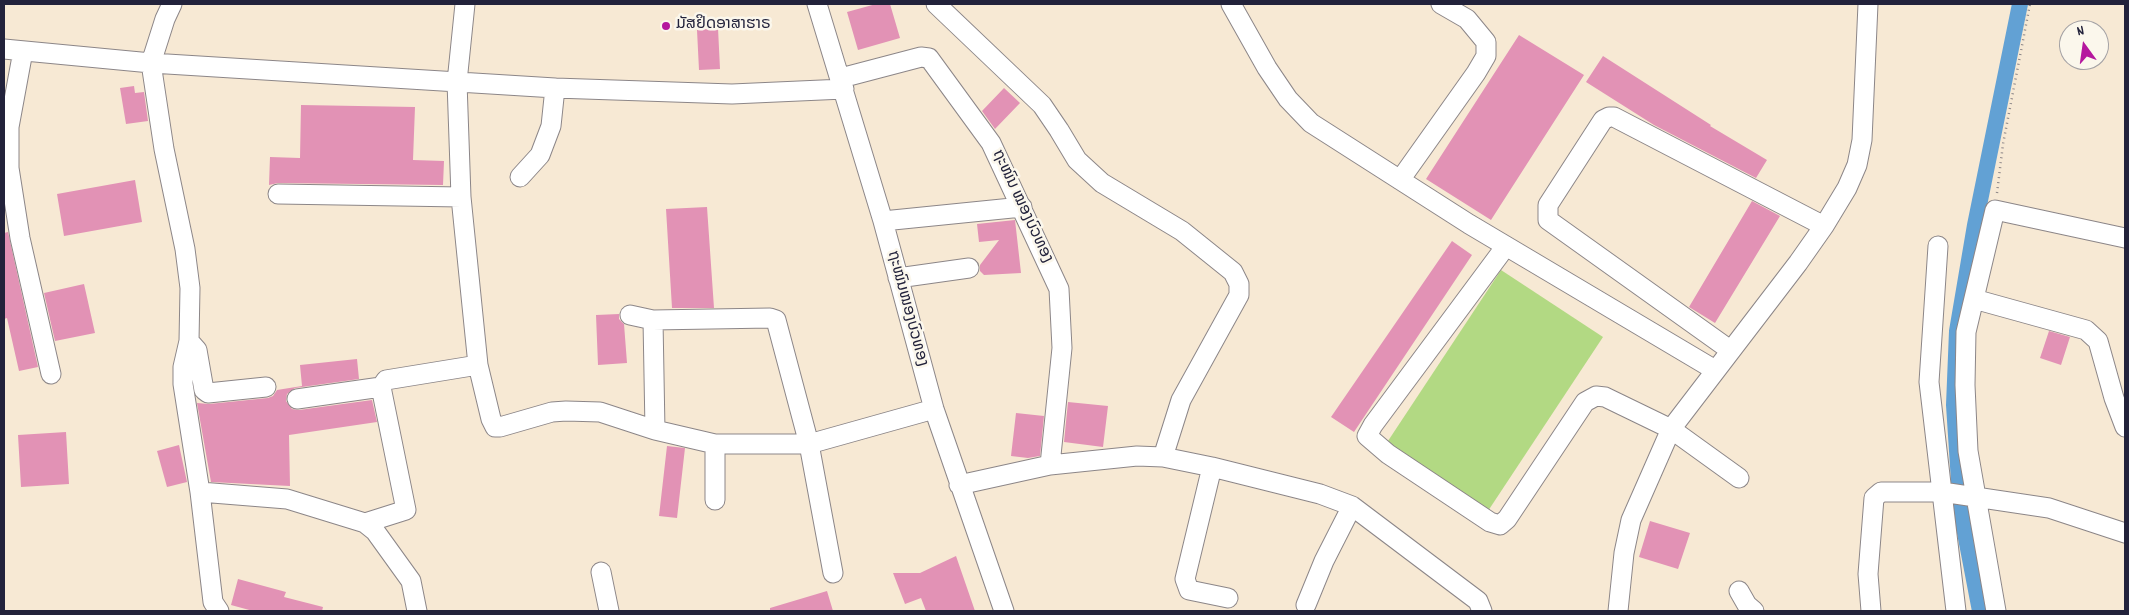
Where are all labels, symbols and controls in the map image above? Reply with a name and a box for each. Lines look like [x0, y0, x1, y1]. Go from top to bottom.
place label: ມັສຢິດອາສາຮາຣ [676, 16, 771, 36]
marker: ມັສຢິດອາສາຮາຣ [660, 20, 672, 32]
north arrow [2059, 20, 2109, 70]
text: N [2075, 21, 2086, 42]
street label: ຖະໜົນ ໝອງບົວທອງ [986, 147, 1056, 267]
street label: ຖະໜົນໜອງບົວທອງ [881, 249, 931, 369]

